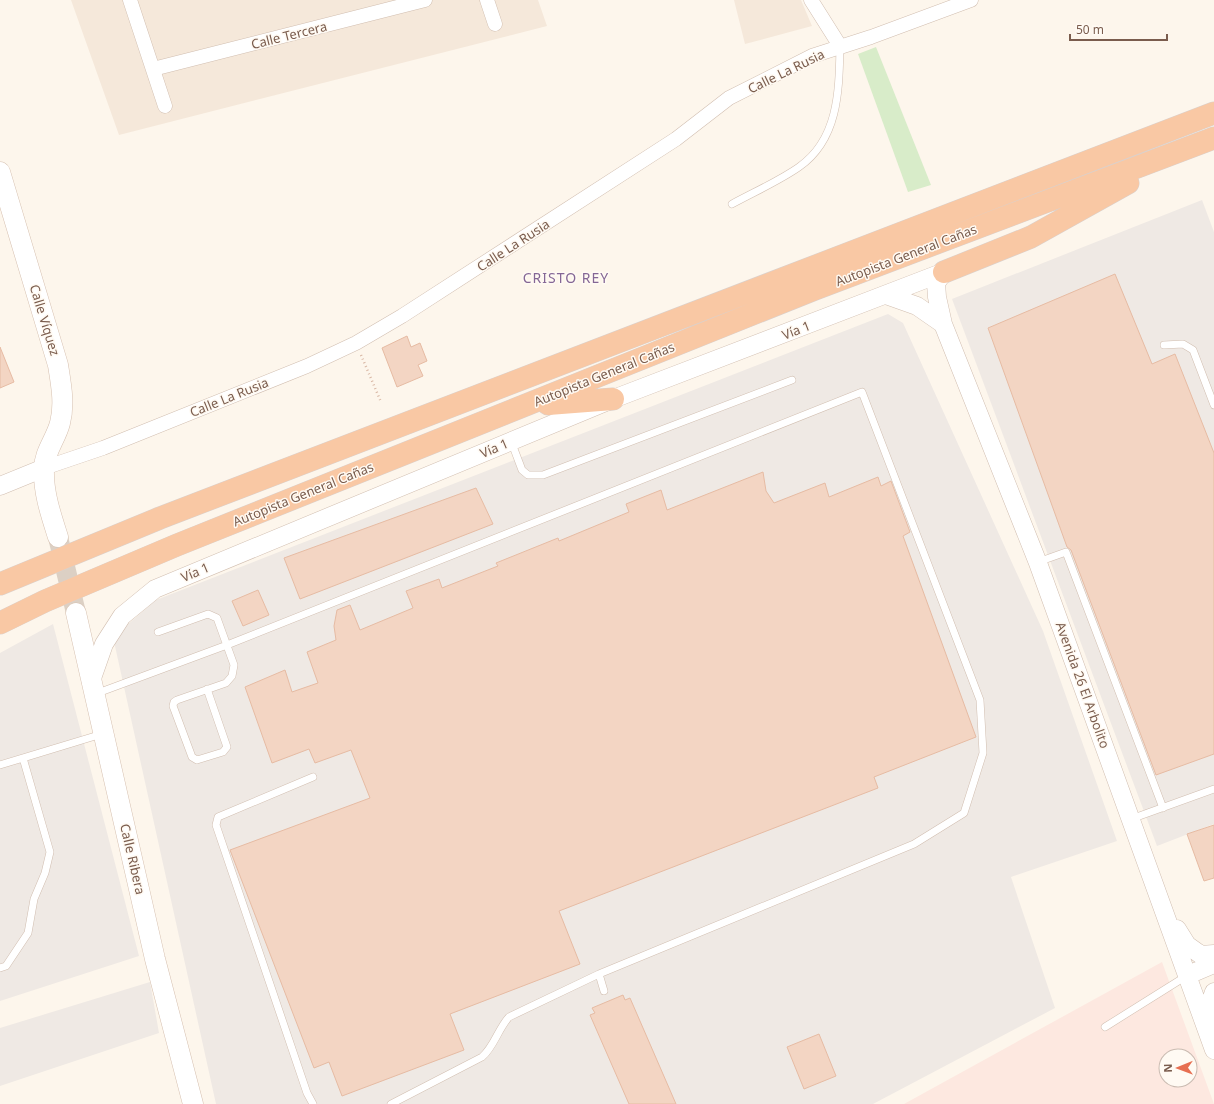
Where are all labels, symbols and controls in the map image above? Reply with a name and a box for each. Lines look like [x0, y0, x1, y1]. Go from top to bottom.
scale bar [1070, 16, 1167, 42]
street label: Calle Tercera [249, 17, 329, 53]
text: 50 m [1076, 21, 1104, 38]
street label: Calle La Rusia [745, 45, 827, 97]
street label: Calle La Rusia [473, 215, 553, 275]
street label: Autopista General Cañas [833, 220, 979, 290]
district label: CRISTO REY [523, 268, 609, 287]
street label: Calle Víquez [26, 282, 64, 358]
street label: Vía 1 [779, 316, 813, 344]
street label: Autopista General Cañas [531, 338, 677, 410]
street label: Calle La Rusia [187, 373, 271, 421]
street label: Vía 1 [477, 434, 511, 462]
street label: Autopista General Cañas [230, 458, 376, 530]
street label: Vía 1 [178, 558, 212, 586]
street label: Avenida 26 El Arbolito [1052, 619, 1114, 751]
street label: Calle Ribera [116, 822, 150, 896]
north arrow [1158, 1048, 1198, 1088]
text: N [1160, 1064, 1175, 1073]

